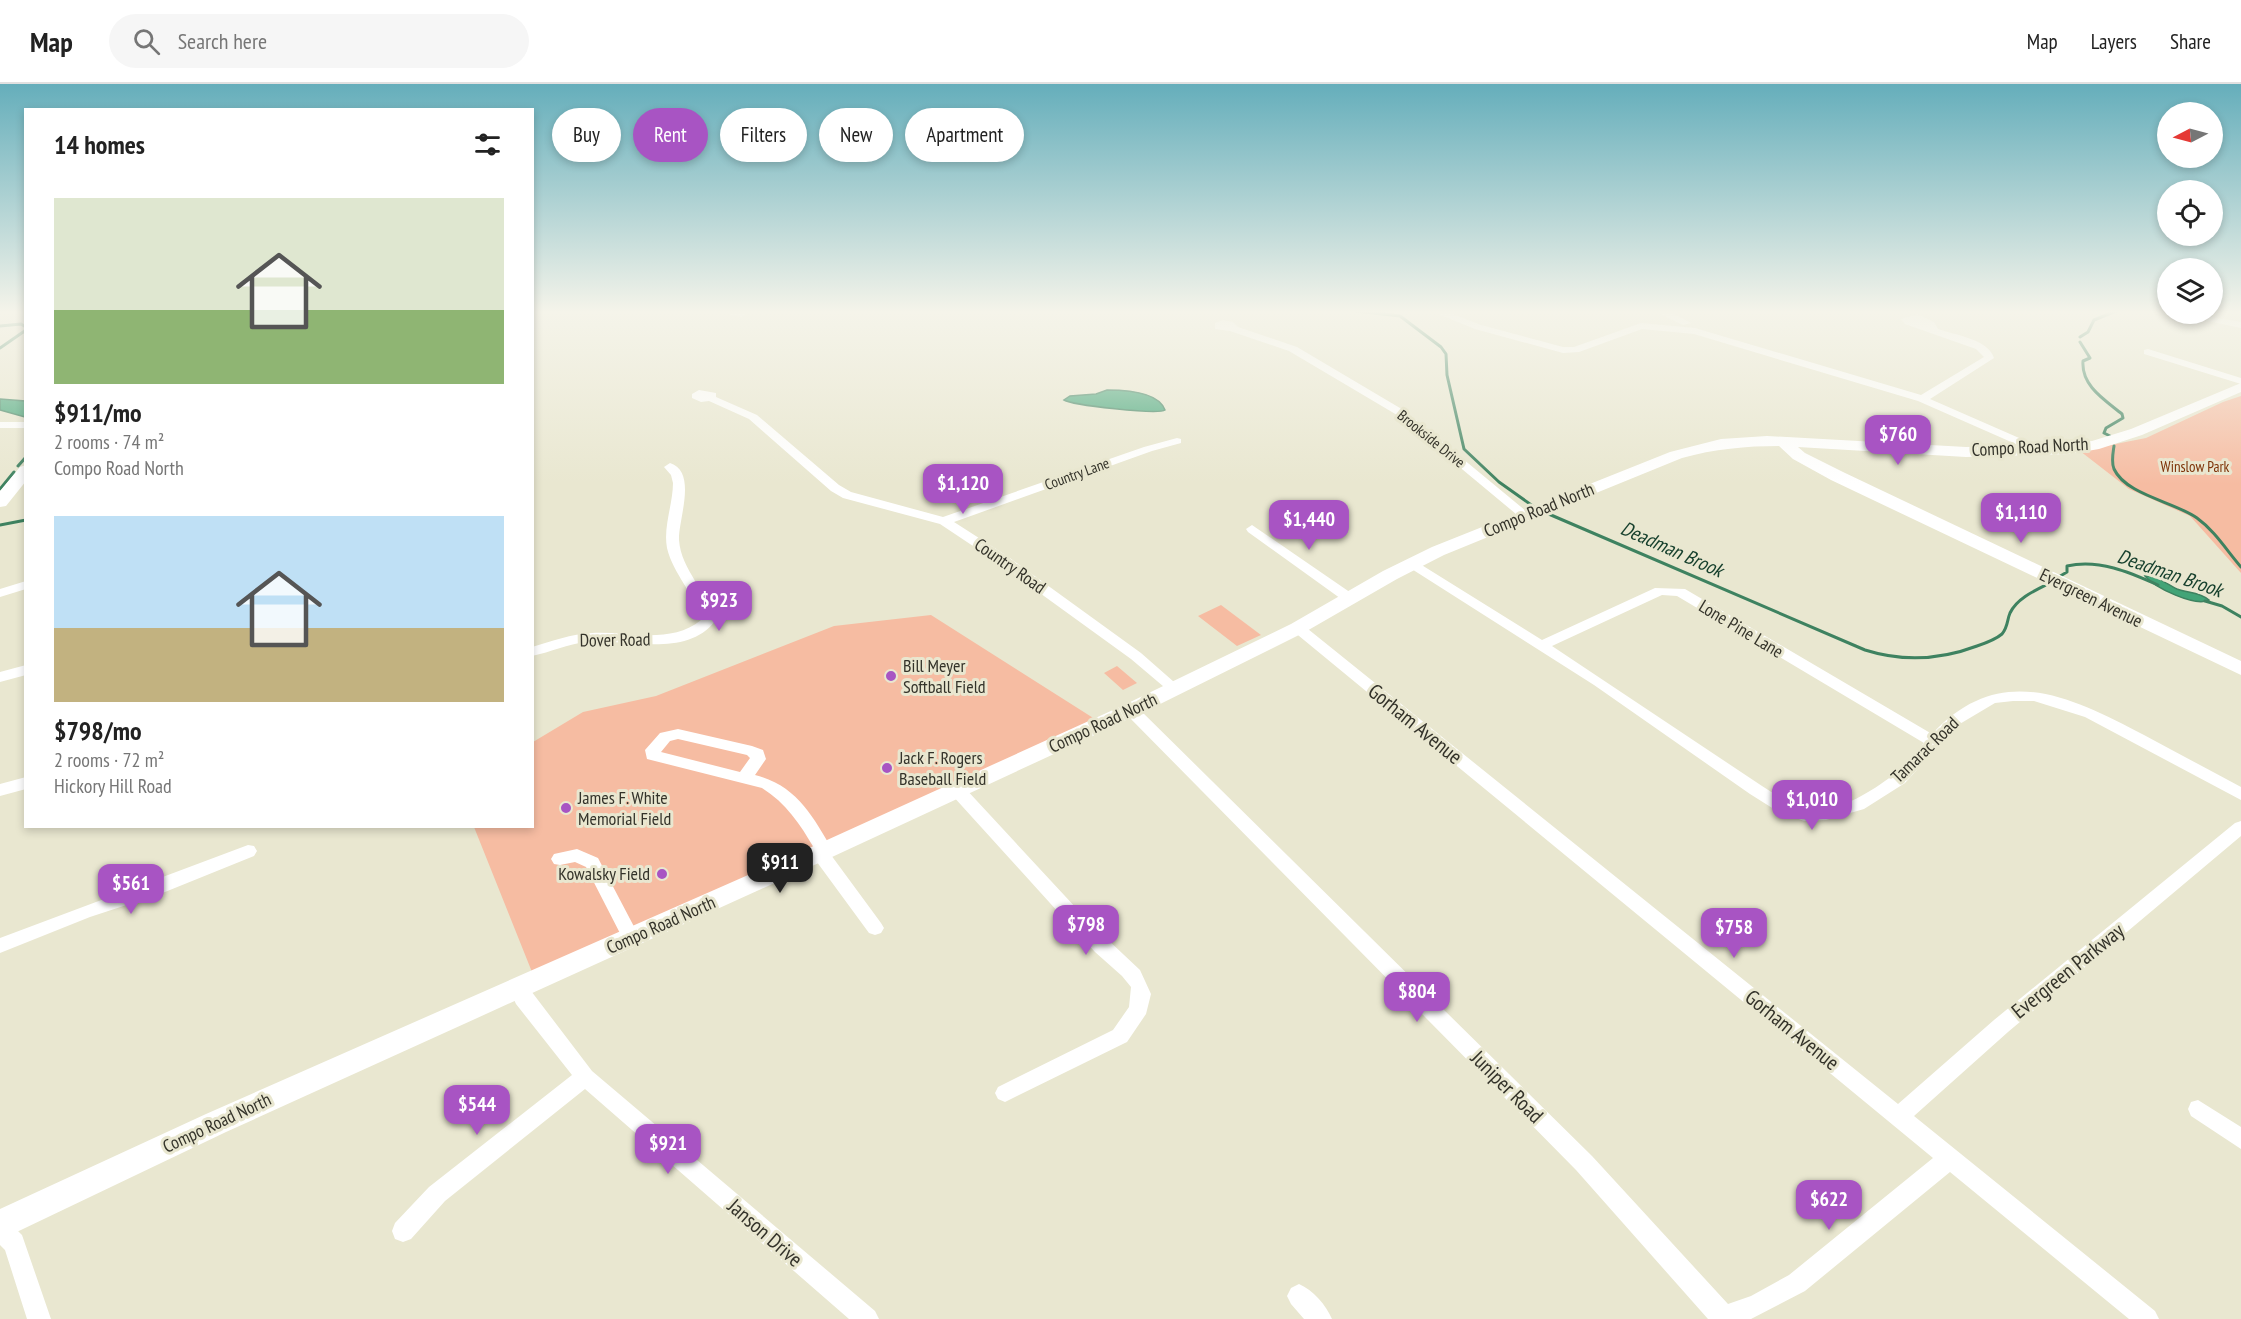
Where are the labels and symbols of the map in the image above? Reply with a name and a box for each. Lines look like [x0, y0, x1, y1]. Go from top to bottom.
north arrow [2157, 102, 2223, 168]
street label: Brookside Drive [1394, 406, 1469, 472]
pin: $760 [1862, 415, 1934, 466]
street label: Compo Road North [1971, 432, 2089, 461]
street label: Country Lane [1042, 453, 1112, 494]
park label: Winslow Park [2161, 457, 2230, 476]
pin: $1,120 [914, 464, 1012, 515]
street label: Compo Road North [1480, 477, 1597, 542]
pin: $1,110 [1972, 493, 2070, 544]
pin: $1,440 [1260, 500, 1358, 551]
water label: Deadman Brook [1617, 515, 1729, 584]
street label: Country Road [970, 533, 1050, 598]
water label: Deadman Brook [2114, 543, 2228, 604]
street label: Evergreen Avenue [2036, 563, 2146, 632]
pin: $923 [683, 581, 755, 632]
street label: Lone Pine Lane [1695, 594, 1788, 663]
street label: Dover Road [579, 627, 651, 652]
place label: Bill Meyer Softball Field [903, 654, 986, 698]
marker: Bill Meyer Softball Field [884, 669, 898, 683]
street label: Gorham Avenue [1363, 677, 1468, 770]
street label: Compo Road North [1045, 687, 1161, 758]
street label: Tamarac Road [1886, 712, 1963, 788]
place label: Jack F. Rogers Baseball Field [898, 746, 986, 790]
marker: Jack F. Rogers Baseball Field [880, 761, 894, 775]
pin: $1,010 [1763, 780, 1861, 831]
place label: James F. White Memorial Field [577, 786, 671, 830]
marker: James F. White Memorial Field [559, 801, 573, 815]
pin: $911 [744, 843, 816, 894]
place label: Kowalsky Field [558, 862, 650, 885]
pin: $561 [95, 864, 167, 915]
marker: Kowalsky Field [655, 867, 669, 881]
street label: Compo Road North [603, 890, 719, 959]
pin: $798 [1050, 905, 1122, 956]
pin: $758 [1698, 908, 1770, 959]
street label: Evergreen Parkway [2006, 917, 2130, 1024]
pin: $804 [1381, 972, 1453, 1023]
street label: Gorham Avenue [1740, 983, 1845, 1076]
street label: Juniper Road [1465, 1044, 1549, 1129]
pin: $544 [441, 1085, 513, 1136]
street label: Compo Road North [159, 1087, 275, 1158]
pin: $921 [632, 1124, 704, 1175]
pin: $622 [1793, 1180, 1865, 1231]
street label: Janson Drive [721, 1192, 808, 1273]

